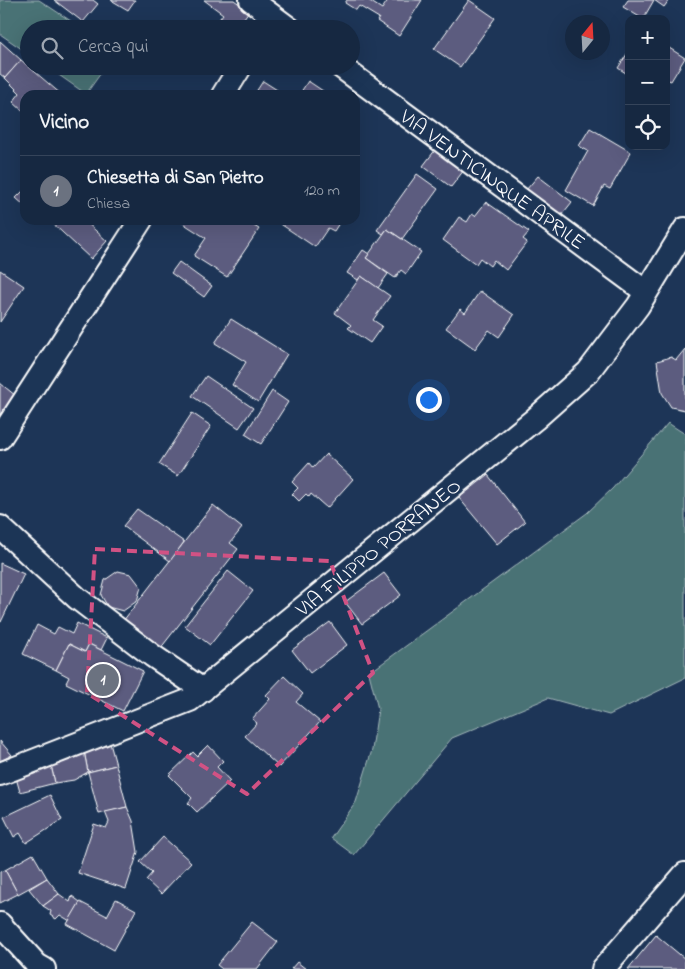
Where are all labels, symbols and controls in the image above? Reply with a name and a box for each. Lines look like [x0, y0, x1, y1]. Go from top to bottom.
north arrow [565, 15, 610, 60]
map controls [625, 15, 670, 150]
button: + [625, 15, 670, 60]
search box [20, 20, 360, 75]
icon: search [38, 34, 66, 62]
text: Cerca qui [78, 34, 148, 61]
button: − [625, 60, 670, 105]
street label: VIA VENTICINQUE APRILE [392, 102, 591, 258]
button: locate [625, 105, 670, 150]
text: Vicino [40, 108, 89, 138]
text: Chiesetta di San Pietro [87, 165, 264, 192]
text: 1 [53, 179, 59, 203]
text: 120 m [304, 179, 340, 203]
text: Chiesa [87, 192, 130, 216]
your location [416, 387, 442, 413]
street label: VIA FILIPPO PORRANEO [289, 472, 469, 625]
pin: 1 [87, 661, 119, 699]

